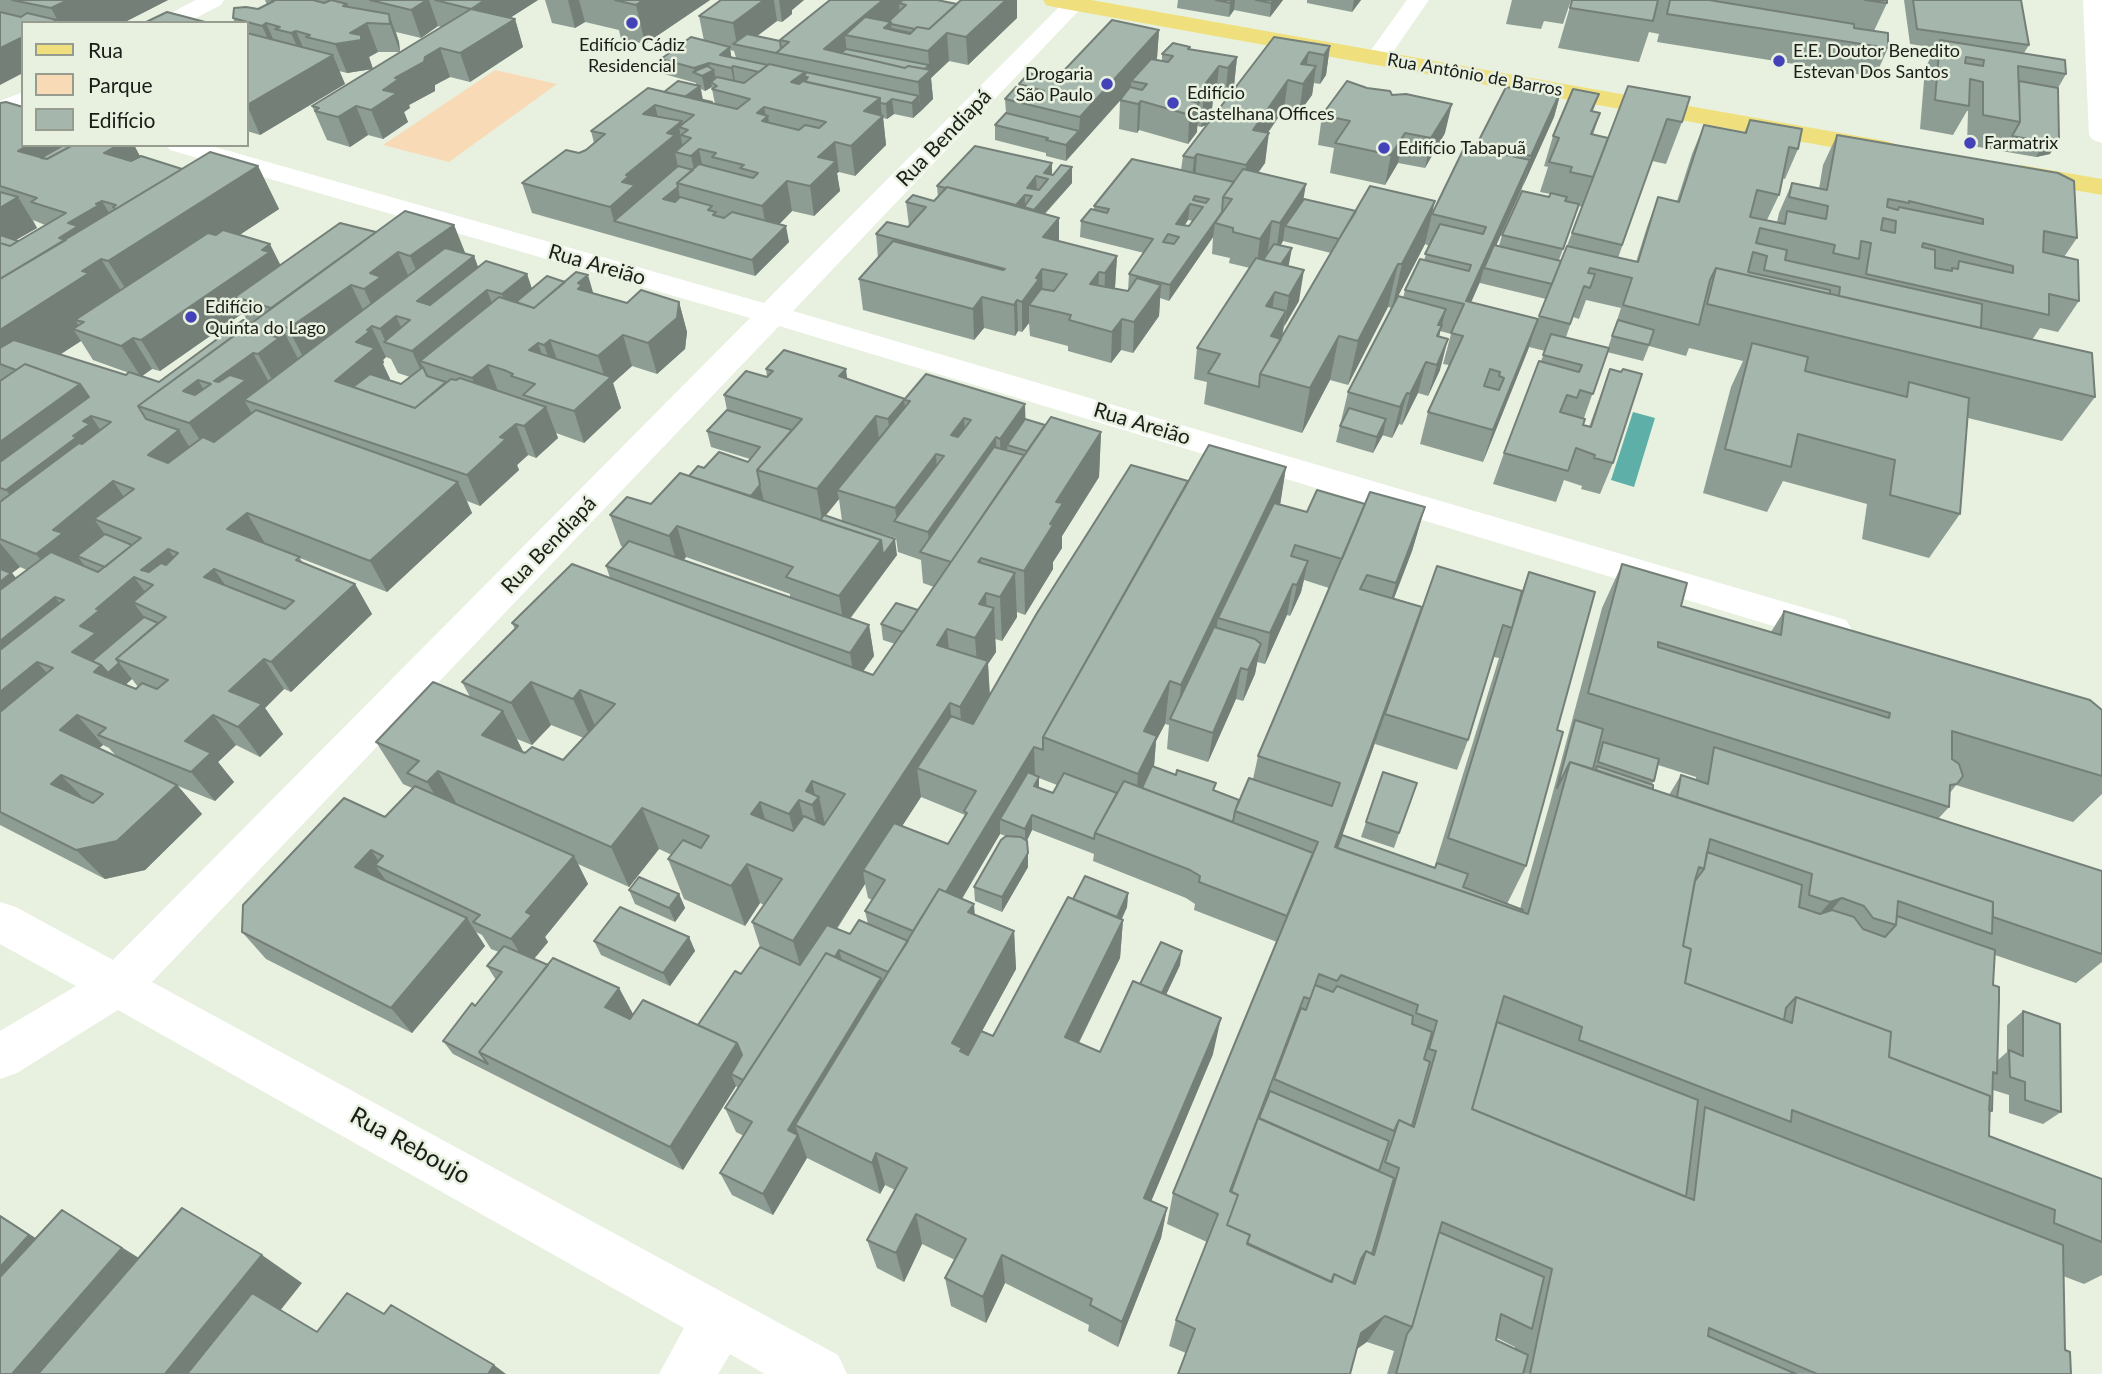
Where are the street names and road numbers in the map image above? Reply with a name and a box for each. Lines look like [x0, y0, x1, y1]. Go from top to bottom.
street label: Rua Antônio de Barros [1386, 49, 1564, 101]
street label: Rua Bendiapá [891, 84, 997, 192]
street label: Rua Areião [545, 239, 649, 291]
street label: Rua Areião [1090, 397, 1194, 451]
street label: Rua Bendiapá [496, 491, 602, 599]
street label: Rua Reboujo [345, 1101, 475, 1191]

